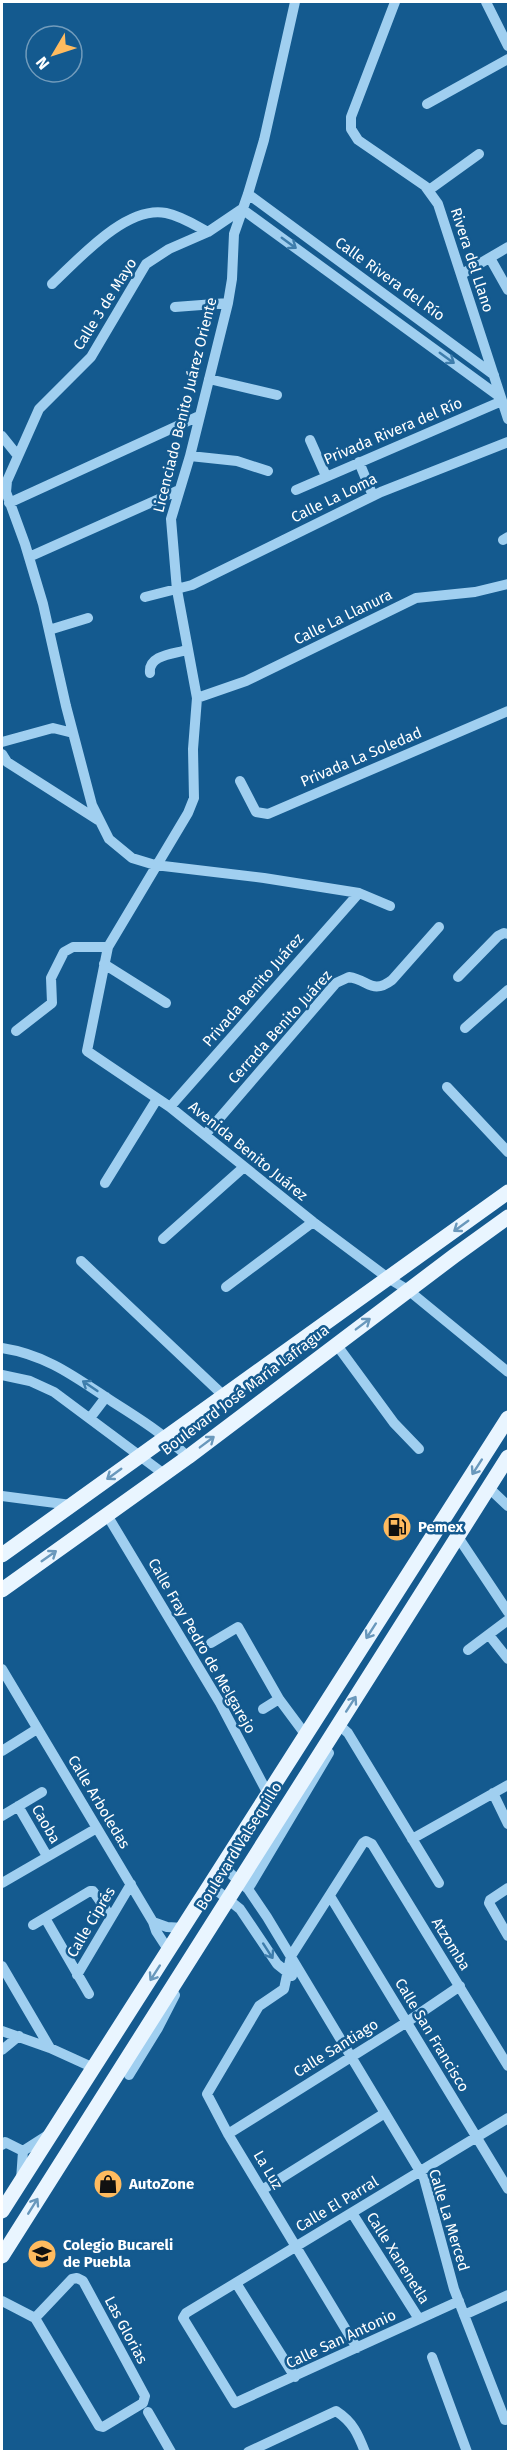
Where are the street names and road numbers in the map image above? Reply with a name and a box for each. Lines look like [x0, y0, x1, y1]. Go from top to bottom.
street label: Rivera del Llano [447, 205, 497, 315]
street label: Calle Rivera del Río [332, 233, 448, 325]
street label: Calle 3 de Mayo [69, 255, 141, 353]
street label: Licenciado Benito Juárez Oriente [150, 296, 220, 514]
street label: Privada Rivera del Río [321, 394, 465, 468]
street label: Calle La Loma [288, 469, 380, 527]
street label: Calle La Llanura [291, 585, 395, 649]
street label: Privada La Soledad [298, 723, 424, 791]
street label: Privada Benito Juárez [199, 929, 307, 1050]
street label: Cerrada Benito Juárez [224, 966, 336, 1087]
street label: Avenida Benito Juárez [185, 1097, 311, 1205]
street label: Boulevard José María Lafragua [158, 1321, 332, 1459]
street label: Calle Fray Pedro de Melgarejo [144, 1555, 260, 1737]
street label: Calle Arboledas [64, 1752, 134, 1852]
street label: Boulevard Valsequillo [192, 1779, 286, 1913]
street label: Caoba [28, 1801, 64, 1847]
street label: Calle Ciprés [63, 1883, 119, 1961]
street label: Atzomba [428, 1914, 474, 1974]
street label: Calle San Francisco [391, 1975, 473, 2095]
street label: Calle Santiago [290, 2015, 382, 2081]
street label: La Luz [249, 2147, 287, 2193]
street label: Calle La Merced [425, 2167, 473, 2273]
street label: Calle El Parral [293, 2172, 382, 2236]
street label: Calle Xanenetla [363, 2209, 433, 2307]
street label: Las Glorias [101, 2293, 151, 2367]
street label: Calle San Antonio [283, 2306, 399, 2372]

